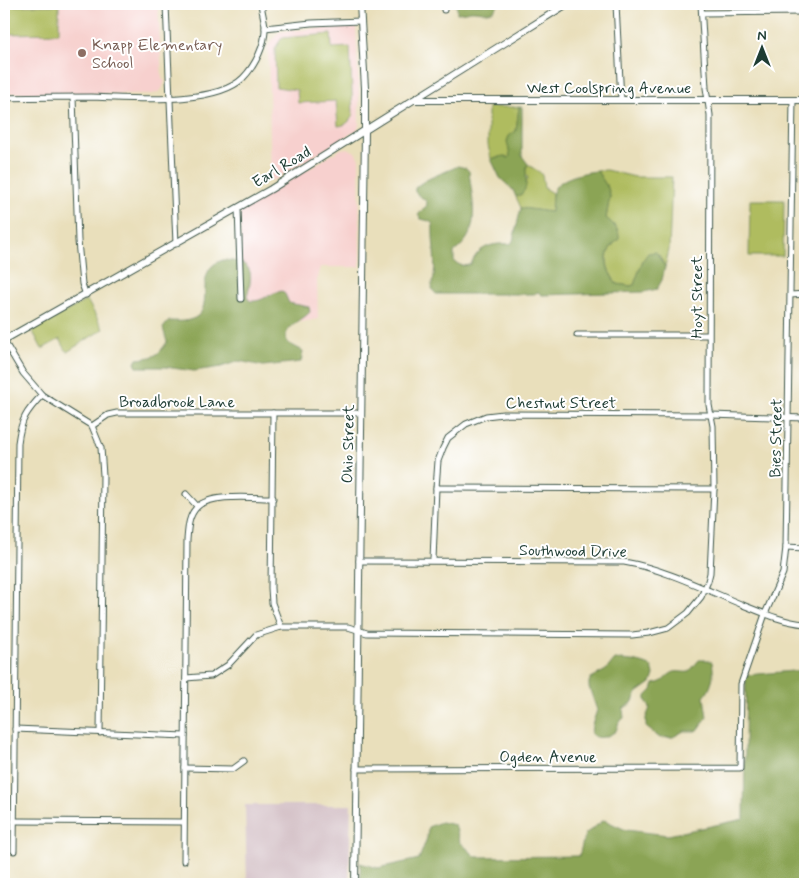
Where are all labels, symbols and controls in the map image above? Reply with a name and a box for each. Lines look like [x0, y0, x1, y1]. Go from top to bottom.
north arrow [736, 22, 786, 72]
text: N [757, 27, 767, 45]
place label: Knapp Elementary School [92, 35, 222, 74]
marker: Knapp Elementary School [76, 47, 88, 59]
street label: West Coolspring Avenue [527, 78, 691, 99]
street label: Earl Road [248, 142, 315, 193]
street label: Hoyt Street [687, 255, 708, 339]
street label: Broadbrook Lane [119, 392, 235, 413]
street label: Chestnut Street [506, 393, 617, 414]
street label: Bies Street [765, 398, 788, 478]
street label: Ohio Street [337, 404, 360, 484]
street label: Southwood Drive [519, 540, 627, 563]
street label: Ogden Avenue [499, 747, 597, 768]

